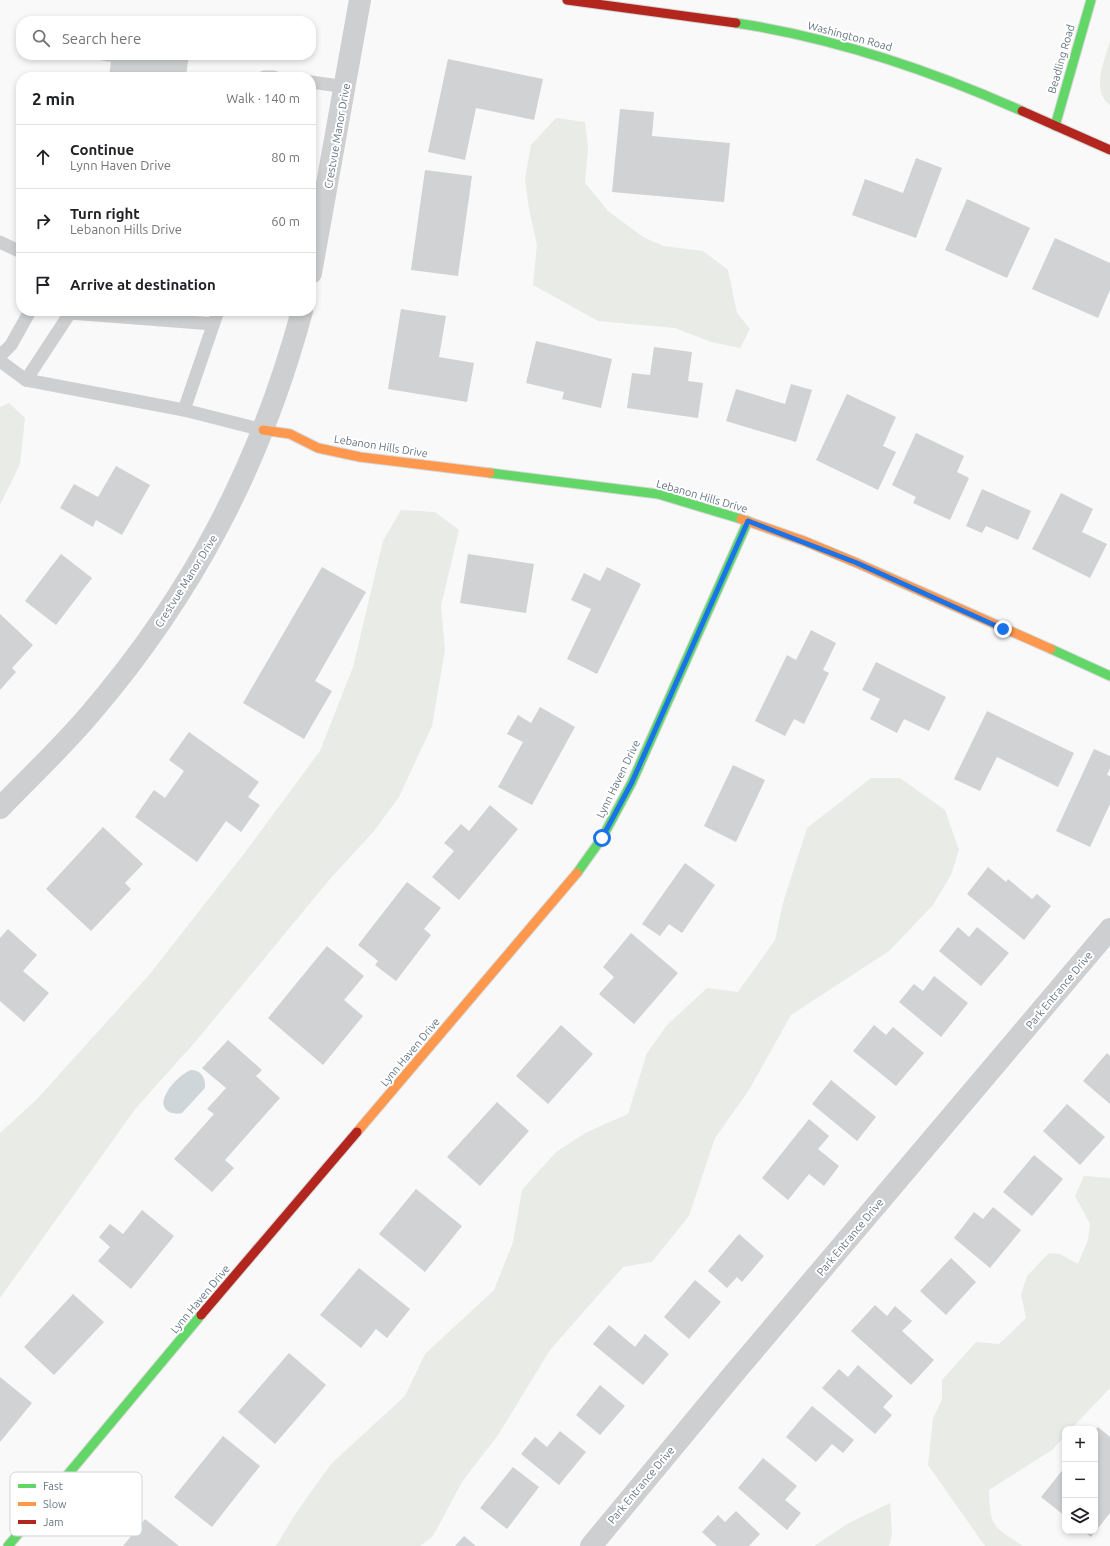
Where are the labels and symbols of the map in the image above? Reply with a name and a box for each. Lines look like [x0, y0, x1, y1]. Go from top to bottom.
street label: Washington Road [807, 19, 893, 53]
street label: Beadling Road [1045, 23, 1077, 95]
street label: Crestvue Manor Drive [322, 82, 352, 190]
street label: Lebanon Hills Drive [333, 433, 429, 459]
street label: Lebanon Hills Drive [655, 477, 749, 515]
street label: Crestvue Manor Drive [153, 532, 219, 630]
route end [994, 620, 1012, 638]
street label: Lynn Haven Drive [594, 738, 642, 820]
route start [593, 829, 611, 847]
street label: Park Entrance Drive [1023, 949, 1095, 1031]
street label: Lynn Haven Drive [378, 1015, 442, 1089]
street label: Park Entrance Drive [814, 1196, 886, 1278]
street label: Lynn Haven Drive [168, 1262, 232, 1336]
street label: Park Entrance Drive [605, 1444, 677, 1526]
legend [10, 1472, 142, 1536]
text: Fast [43, 1480, 64, 1492]
text: Slow [43, 1498, 67, 1510]
text: Jam [43, 1516, 64, 1528]

